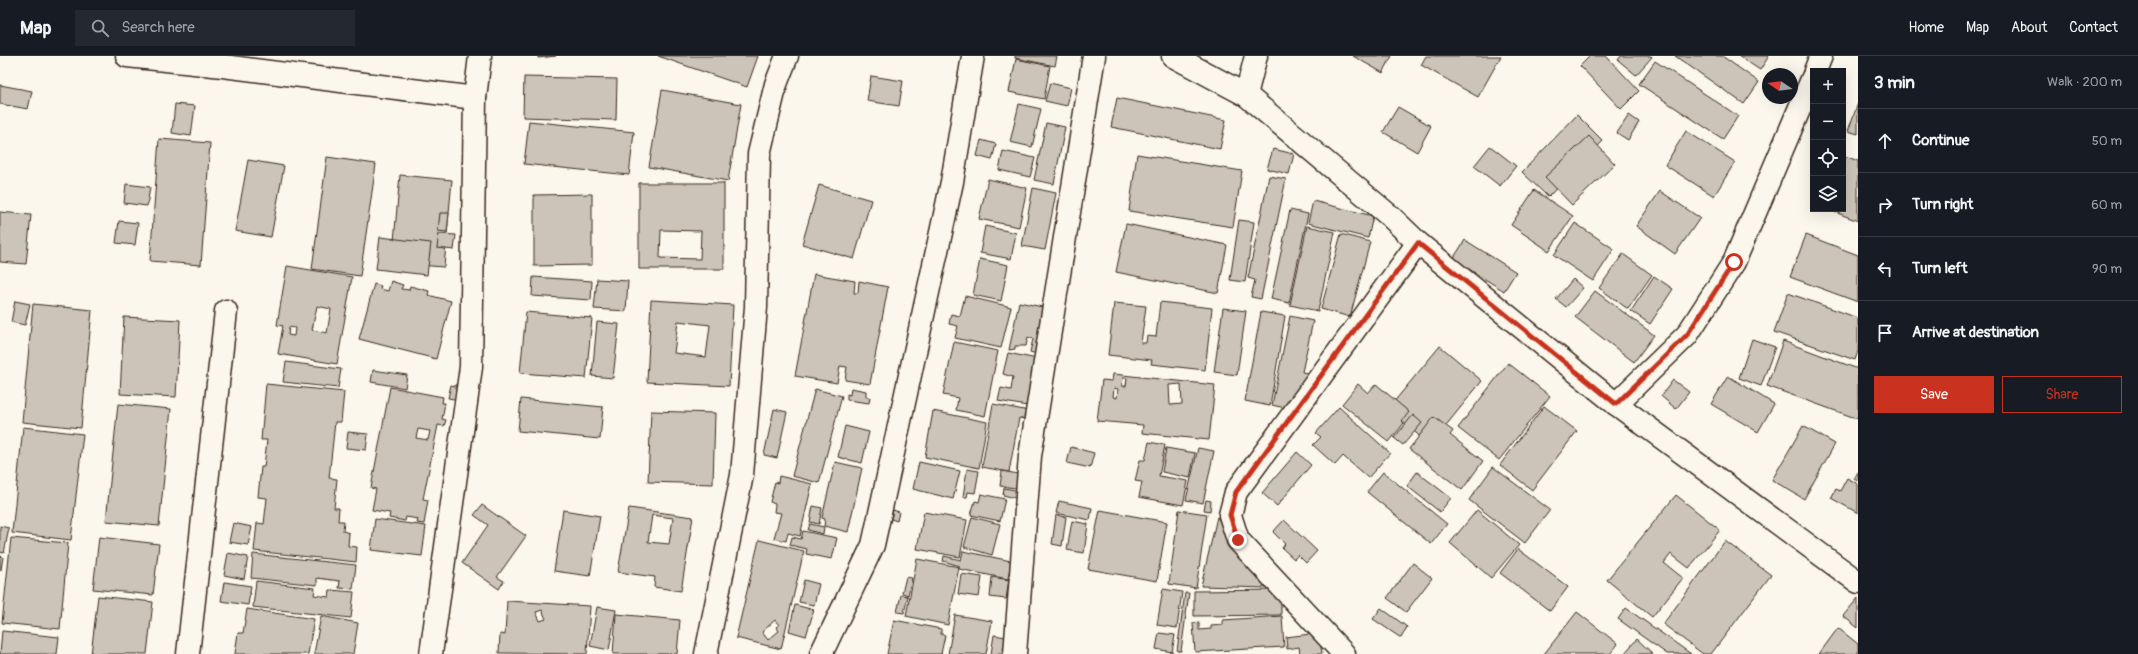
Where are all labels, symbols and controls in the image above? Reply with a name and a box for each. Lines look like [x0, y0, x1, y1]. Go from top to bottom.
search box [75, 10, 355, 46]
text: Map [20, 16, 51, 40]
icon: search [89, 17, 111, 39]
text: Search here [121, 18, 195, 37]
text: Home [1909, 19, 1944, 36]
text: Map [1966, 19, 1989, 36]
text: About [2011, 19, 2047, 36]
text: Contact [2069, 19, 2118, 36]
north arrow [1762, 68, 1798, 104]
map controls [1810, 68, 1846, 212]
button: + [1810, 68, 1846, 104]
text: 3 min [1874, 72, 1915, 93]
text: Walk · 200 m [2047, 74, 2122, 90]
button: − [1810, 104, 1846, 140]
icon: ahead [1874, 130, 1896, 152]
text: Continue [1912, 131, 1970, 150]
text: 50 m [2092, 133, 2122, 149]
button: locate [1810, 140, 1846, 176]
button: layers [1810, 176, 1846, 212]
icon: right [1874, 194, 1896, 216]
text: Turn right [1912, 195, 1973, 214]
text: 60 m [2091, 197, 2122, 213]
route start [1725, 253, 1743, 271]
icon: left [1874, 258, 1896, 280]
text: Turn left [1912, 259, 1968, 278]
text: 90 m [2092, 261, 2122, 277]
icon: arrive [1874, 322, 1896, 344]
text: Arrive at destination [1912, 323, 2039, 342]
button: Save [1874, 376, 1994, 413]
button: Share [2002, 376, 2122, 413]
route end [1229, 531, 1247, 549]

